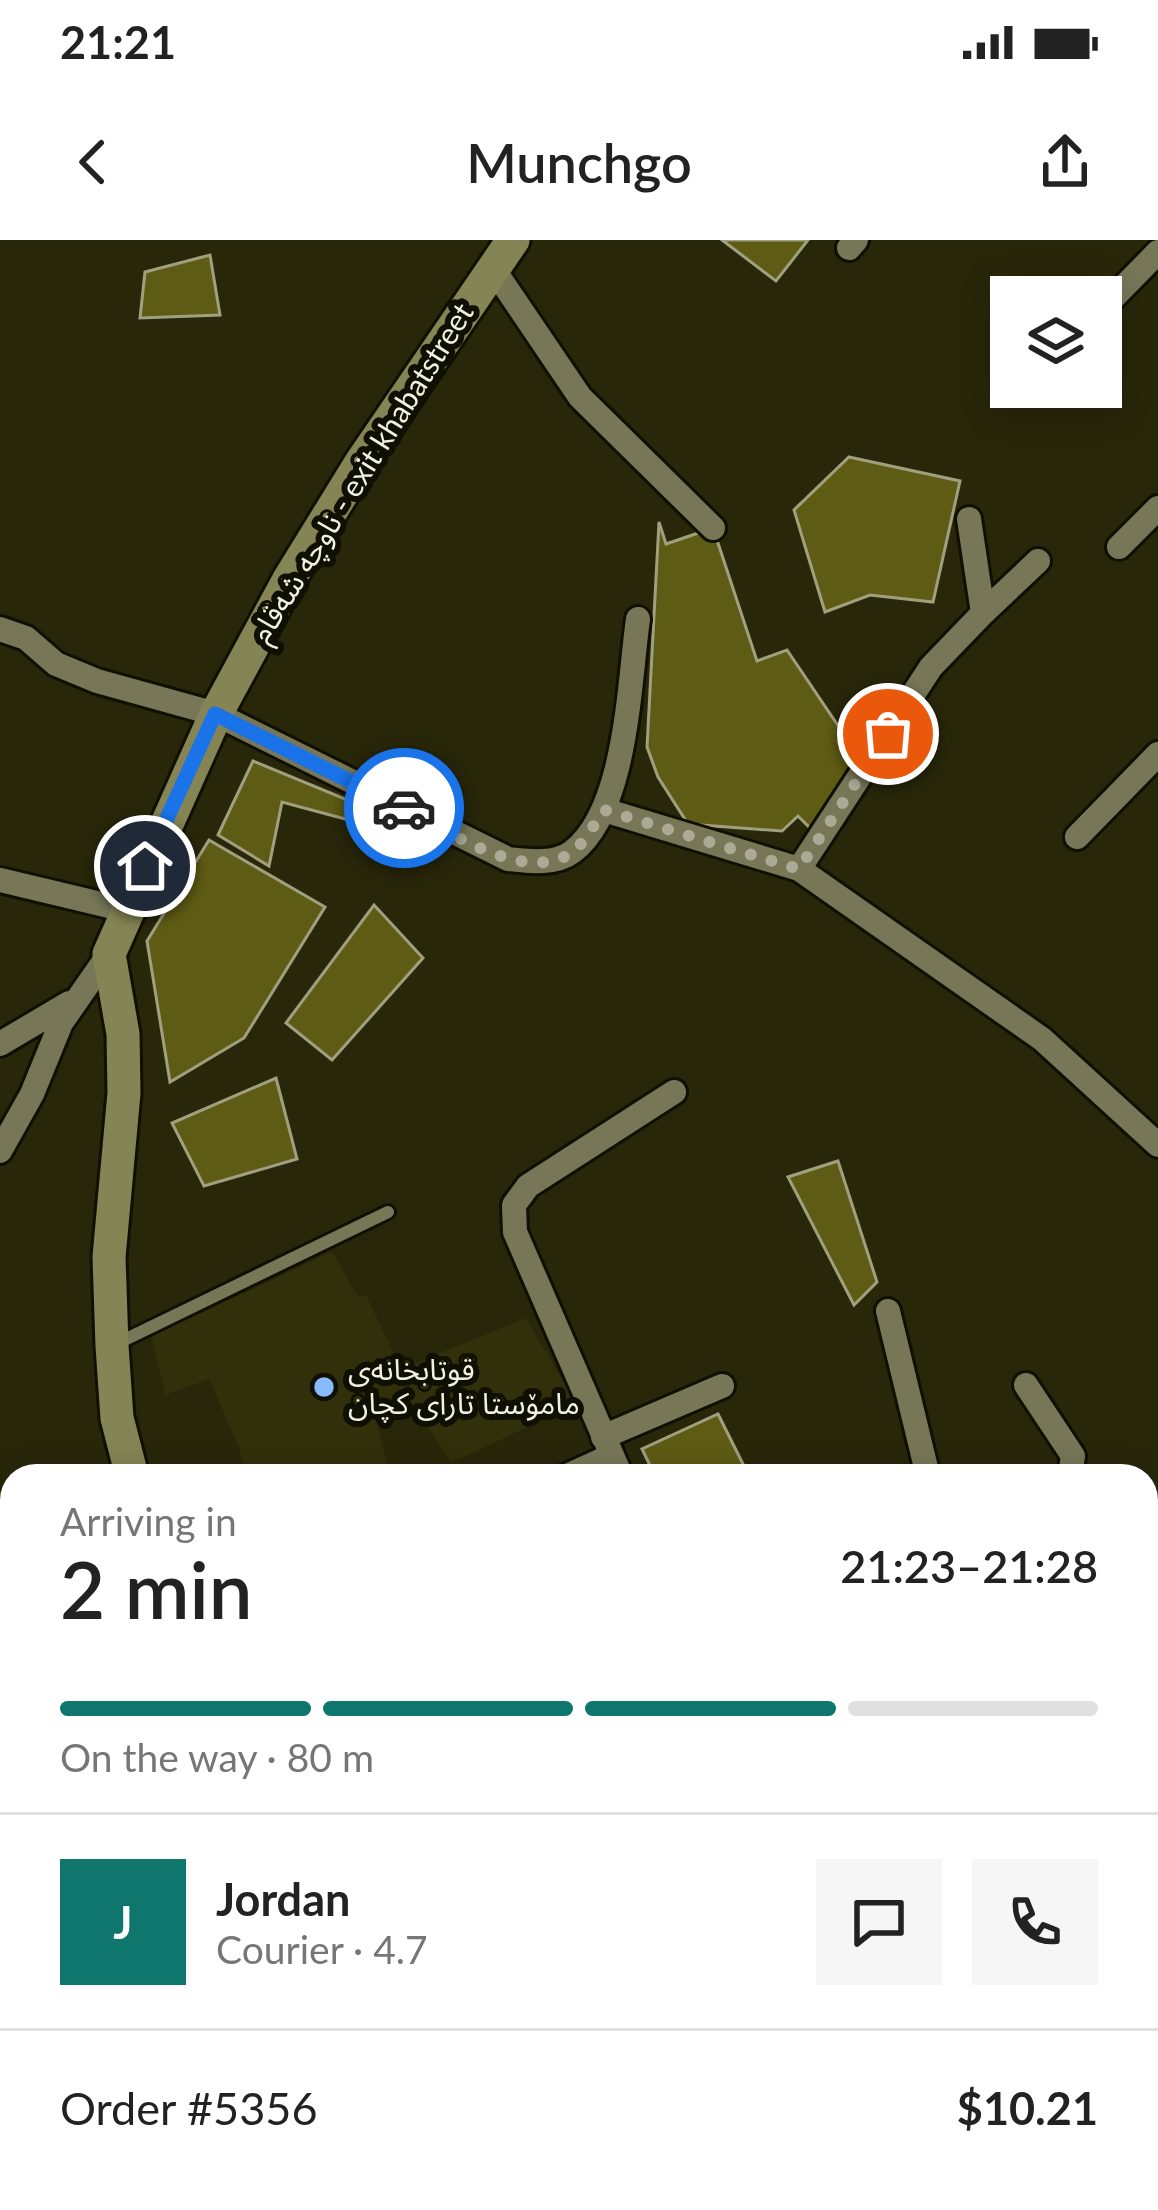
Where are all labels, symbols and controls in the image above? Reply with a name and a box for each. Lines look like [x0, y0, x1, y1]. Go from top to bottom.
text: 21:21 [60, 15, 176, 69]
icon: back [60, 129, 126, 195]
icon: share [1032, 129, 1098, 195]
text: Munchgo [466, 130, 692, 195]
map controls [990, 276, 1122, 408]
button: layers [990, 276, 1122, 408]
street label: ناوچە شەقام - exit khabatstreet [241, 295, 485, 651]
pin [837, 683, 939, 785]
icon: bag [855, 701, 921, 767]
courier [344, 748, 464, 868]
icon: car [371, 775, 437, 841]
pin [94, 815, 196, 917]
icon: home [112, 833, 178, 899]
place label: قوتابخانەی مامۆستا تارای کچان [348, 1350, 580, 1423]
marker: قوتابخانەی مامۆستا تارای کچان [311, 1374, 337, 1400]
text: Arriving in [60, 1498, 237, 1544]
text: 21:23–21:28 [840, 1539, 1098, 1593]
text: 2 min [60, 1542, 253, 1636]
text: On the way · 80 m [60, 1734, 374, 1780]
button: chat [816, 1859, 942, 1985]
button: phone [972, 1859, 1098, 1985]
text: Jordan [216, 1872, 350, 1926]
text: J [113, 1895, 133, 1949]
text: Courier · 4.7 [216, 1926, 428, 1972]
text: Order #5356 [60, 2081, 318, 2135]
text: $10.21 [957, 2081, 1098, 2135]

